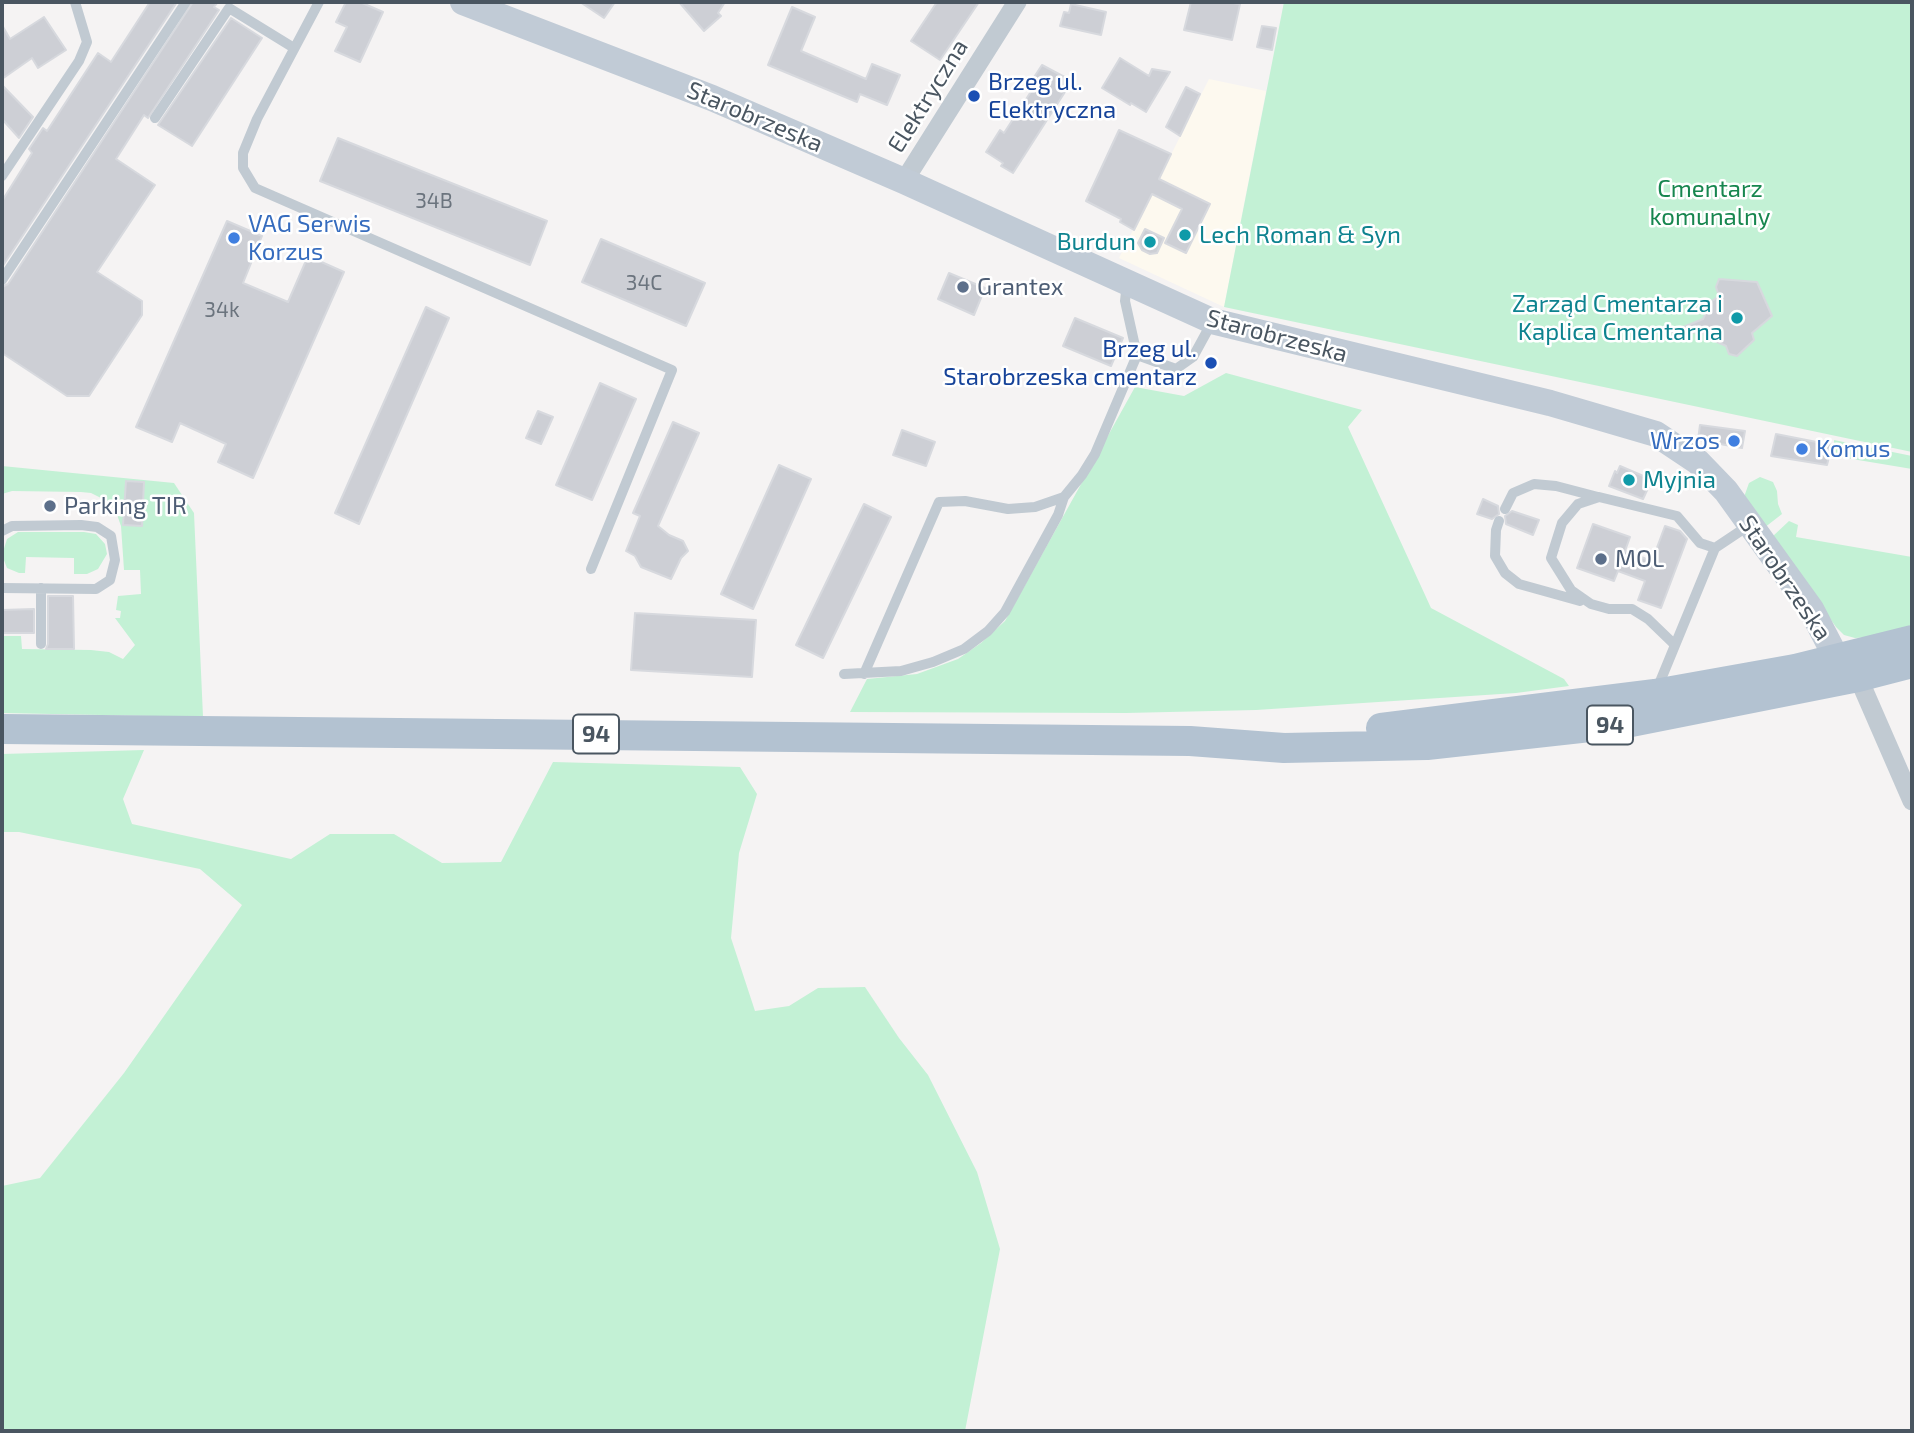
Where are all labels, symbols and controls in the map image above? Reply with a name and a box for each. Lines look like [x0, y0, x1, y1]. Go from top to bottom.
street label: Elektryczna [882, 34, 974, 158]
place label: Brzeg ul. Elektryczna [988, 68, 1116, 124]
street label: Starobrzeska [683, 75, 827, 159]
marker: Brzeg ul. Elektryczna [966, 88, 982, 104]
park label: Cmentarz komunalny [1649, 175, 1771, 231]
house number: 34B [415, 188, 453, 214]
place label: VAG Serwis Korzus [248, 210, 371, 266]
place label: Lech Roman & Syn [1199, 221, 1401, 249]
marker: Lech Roman & Syn [1177, 227, 1193, 243]
place label: Burdun [1057, 228, 1136, 256]
marker: VAG Serwis Korzus [226, 230, 242, 246]
marker: Burdun [1142, 234, 1158, 250]
house number: 34C [626, 270, 662, 296]
place label: Grantex [977, 273, 1064, 301]
marker: Grantex [955, 279, 971, 295]
place label: Zarząd Cmentarza i Kaplica Cmentarna [1512, 290, 1723, 346]
house number: 34k [204, 297, 240, 323]
street label: Starobrzeska [1203, 303, 1351, 369]
marker: Zarząd Cmentarza i Kaplica Cmentarna [1729, 310, 1745, 326]
place label: Brzeg ul. Starobrzeska cmentarz [943, 335, 1197, 391]
marker: Brzeg ul. Starobrzeska cmentarz [1203, 355, 1219, 371]
place label: Wrzos [1650, 427, 1720, 455]
marker: Wrzos [1726, 433, 1742, 449]
place label: Komus [1816, 435, 1890, 463]
marker: Komus [1794, 441, 1810, 457]
place label: Myjnia [1643, 466, 1716, 494]
marker: Myjnia [1621, 472, 1637, 488]
place label: Parking TIR [64, 492, 187, 520]
marker: Parking TIR [42, 498, 58, 514]
street label: Starobrzeska [1733, 510, 1837, 646]
place label: MOL [1615, 545, 1664, 573]
marker: MOL [1593, 551, 1609, 567]
road number: 94 [1587, 706, 1633, 744]
road number: 94 [573, 714, 619, 754]

